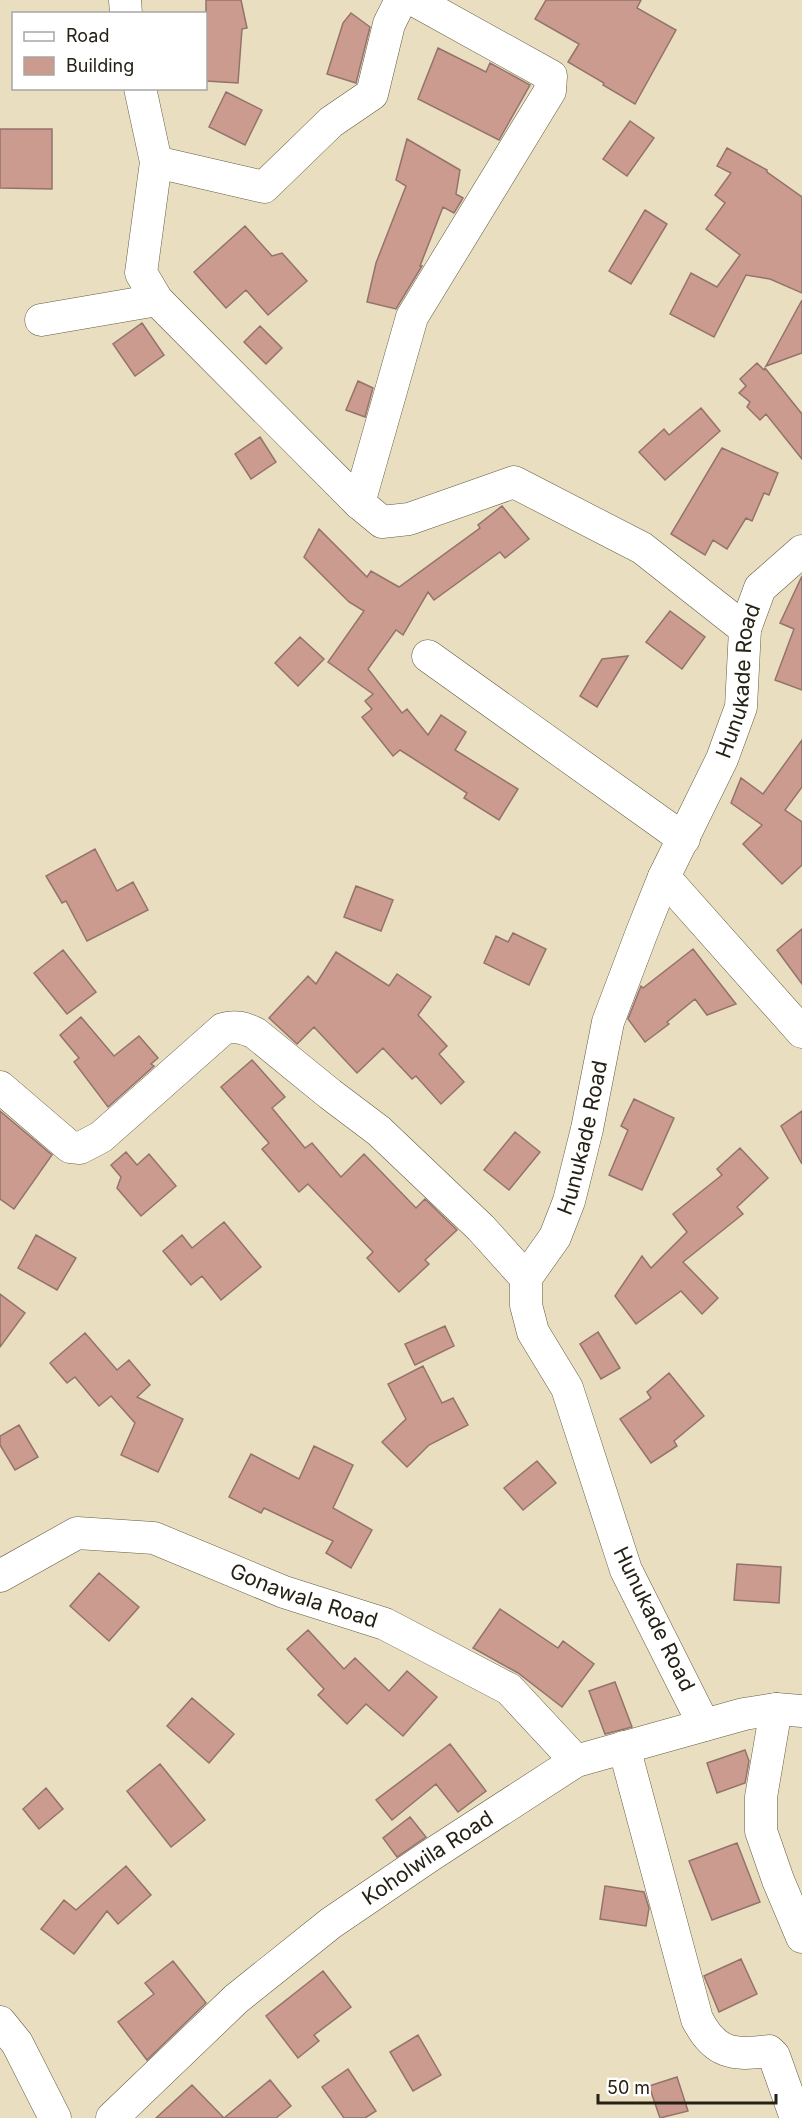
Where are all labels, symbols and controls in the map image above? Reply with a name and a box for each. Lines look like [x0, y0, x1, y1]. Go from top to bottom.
legend [12, 12, 207, 90]
text: Road [66, 25, 109, 46]
text: Building [66, 55, 134, 76]
street label: Hunukade Road [710, 600, 765, 761]
street label: Hunukade Road [552, 1058, 612, 1218]
street label: Hunukade Road [609, 1542, 700, 1695]
street label: Gonawala Road [226, 1558, 381, 1633]
street label: Koholwila Road [357, 1805, 497, 1910]
scale bar [598, 2067, 776, 2105]
text: 50 m [607, 2077, 650, 2098]

